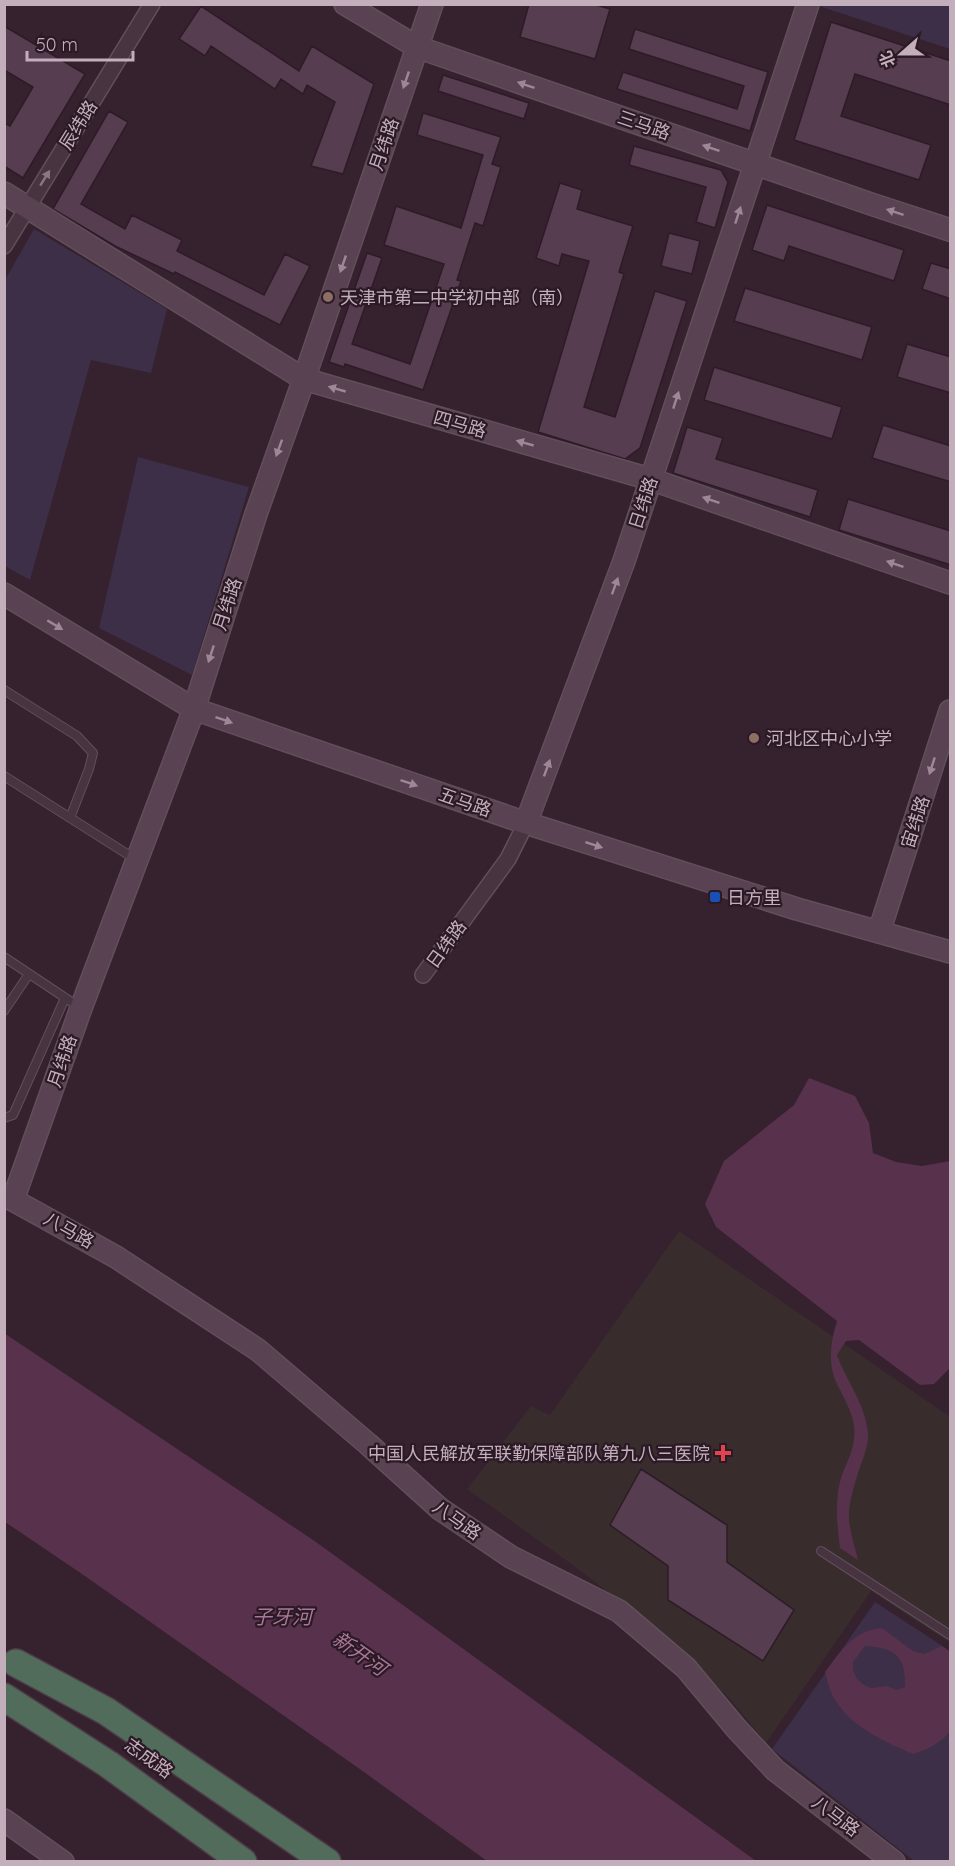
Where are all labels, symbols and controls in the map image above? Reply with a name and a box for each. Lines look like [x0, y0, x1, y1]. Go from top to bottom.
scale bar [27, 24, 134, 62]
north arrow [871, 24, 931, 84]
text: 50 m [36, 33, 78, 56]
text: 北 [875, 48, 899, 70]
one-way arrow [401, 71, 410, 89]
one-way arrow [517, 79, 535, 89]
street label: 辰纬路 [54, 96, 102, 154]
street label: 三马路 [615, 105, 673, 145]
street label: 月纬路 [364, 115, 404, 173]
one-way arrow [702, 142, 720, 152]
one-way arrow [40, 170, 51, 186]
one-way arrow [733, 206, 743, 224]
one-way arrow [886, 206, 904, 216]
one-way arrow [338, 255, 347, 273]
place label: 天津市第二中学初中部（南） [340, 286, 574, 309]
marker: 天津市第二中学初中部（南） [321, 290, 335, 304]
one-way arrow [328, 384, 346, 393]
one-way arrow [672, 391, 681, 409]
street label: 四马路 [431, 406, 489, 442]
one-way arrow [516, 438, 534, 447]
one-way arrow [274, 440, 284, 458]
street label: 日纬路 [624, 474, 662, 532]
one-way arrow [702, 494, 720, 504]
one-way arrow [886, 559, 904, 569]
street label: 月纬路 [208, 575, 246, 633]
one-way arrow [610, 576, 620, 594]
one-way arrow [46, 619, 63, 630]
one-way arrow [206, 645, 215, 663]
one-way arrow [215, 715, 233, 725]
place label: 河北区中心小学 [766, 727, 892, 750]
marker: 河北区中心小学 [747, 731, 761, 745]
one-way arrow [927, 757, 937, 775]
one-way arrow [542, 759, 552, 777]
one-way arrow [400, 778, 418, 788]
street label: 五马路 [436, 782, 494, 822]
street label: 宙纬路 [896, 793, 934, 851]
one-way arrow [585, 840, 603, 850]
place label: 日方里 [727, 886, 781, 909]
marker: 日方里 [708, 890, 722, 904]
street label: 日纬路 [421, 915, 471, 973]
street label: 月纬路 [42, 1032, 82, 1090]
street label: 八马路 [40, 1207, 98, 1253]
place label: 中国人民解放军联勤保障部队第九八三医院 [368, 1442, 710, 1465]
marker: 中国人民解放军联勤保障部队第九八三医院 [714, 1444, 732, 1462]
street label: 八马路 [428, 1495, 486, 1545]
water label: 子牙河 [252, 1604, 316, 1629]
water label: 新开河 [328, 1626, 395, 1683]
street label: 志成路 [120, 1733, 178, 1783]
street label: 八马路 [808, 1791, 864, 1841]

